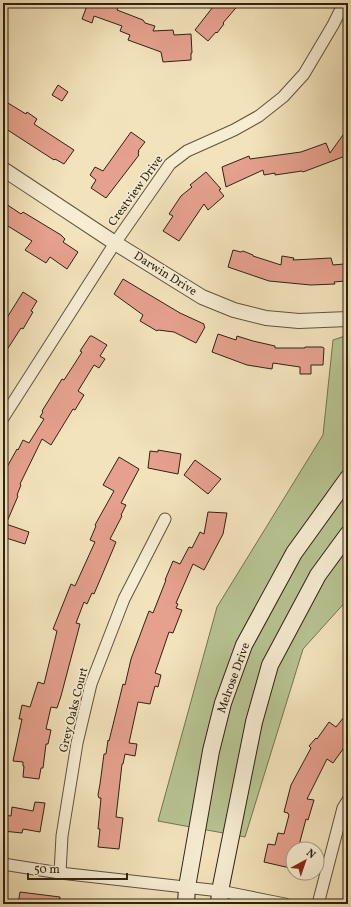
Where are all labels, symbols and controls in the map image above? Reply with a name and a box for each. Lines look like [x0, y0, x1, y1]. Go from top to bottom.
street label: Crestview Drive [105, 152, 167, 230]
street label: Darwin Drive [130, 248, 200, 300]
street label: Melrose Drive [214, 640, 254, 716]
street label: Grey Oaks Court [56, 666, 92, 754]
north arrow [285, 841, 325, 881]
text: N [303, 846, 318, 863]
scale bar [28, 855, 127, 881]
text: 50 m [34, 862, 60, 878]

